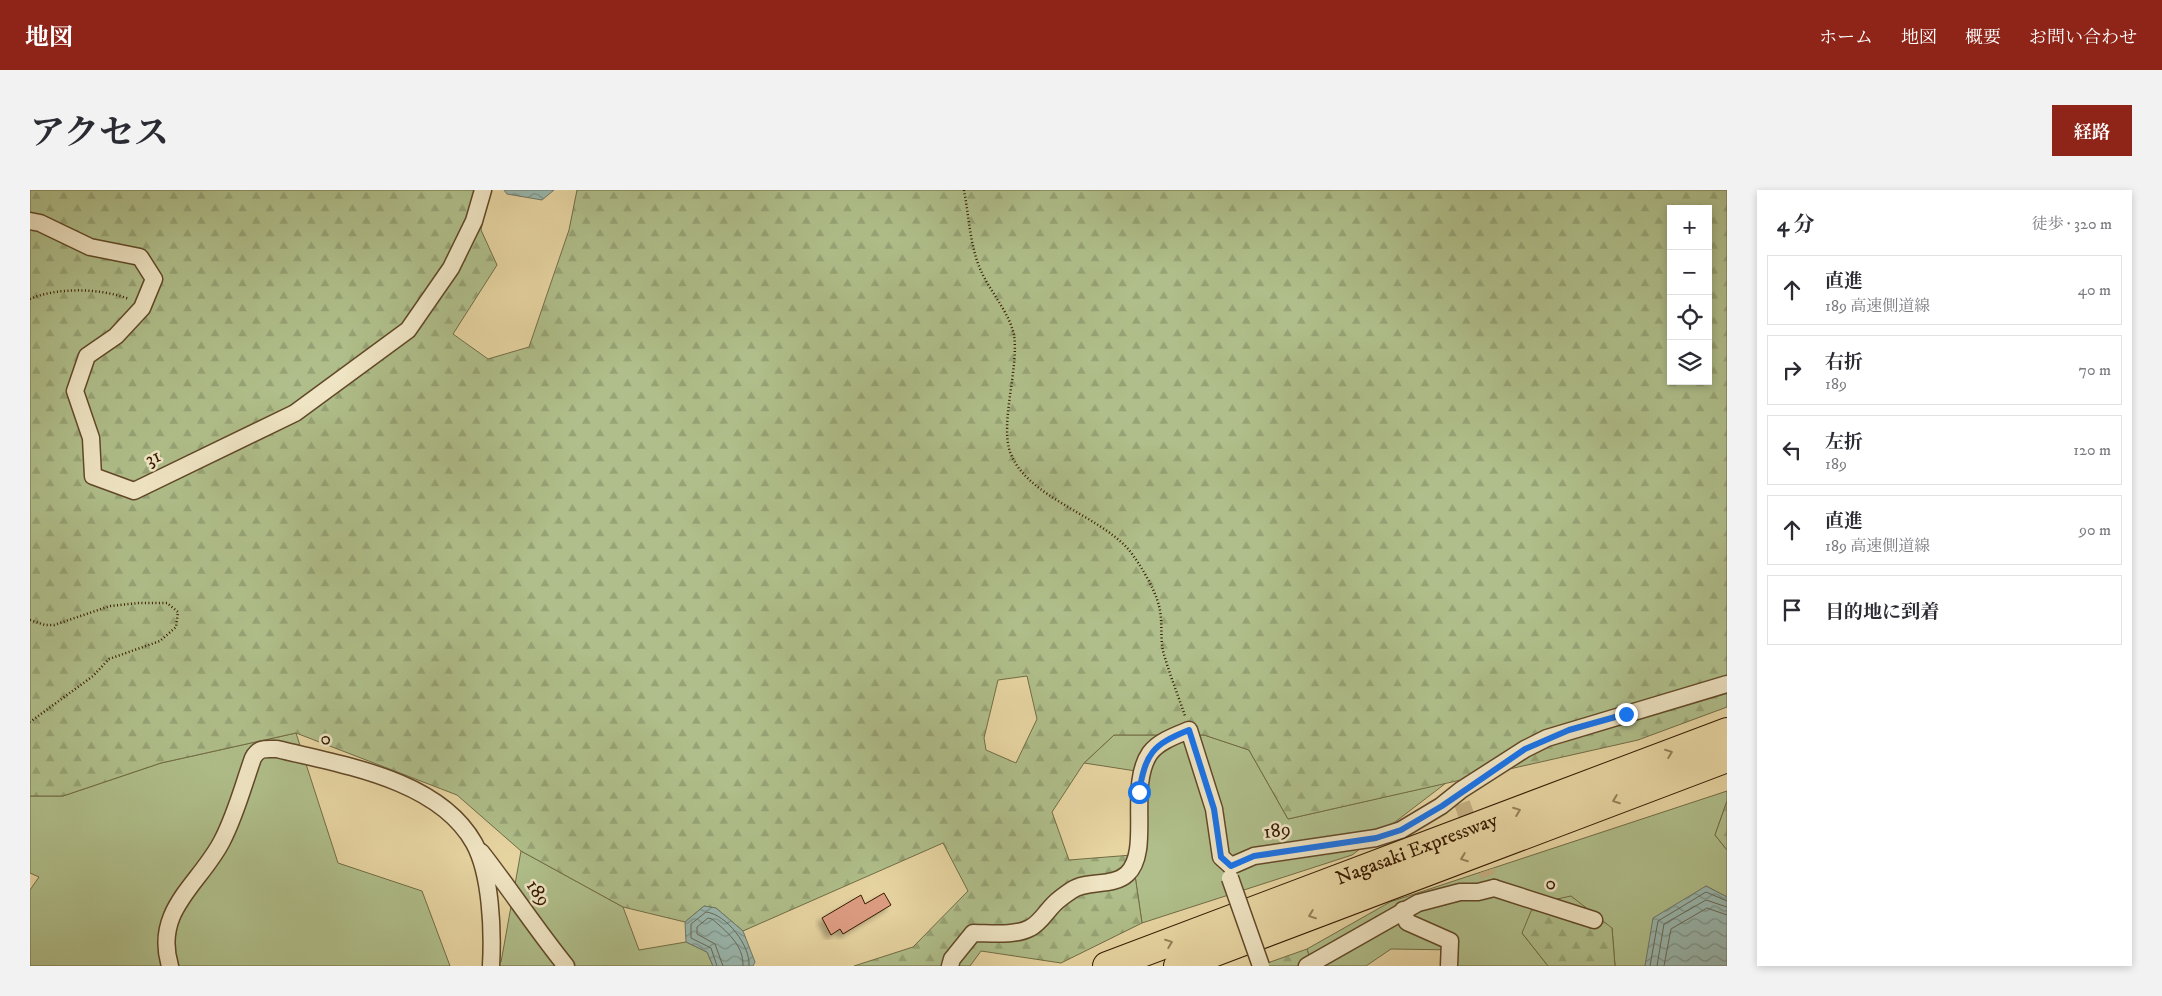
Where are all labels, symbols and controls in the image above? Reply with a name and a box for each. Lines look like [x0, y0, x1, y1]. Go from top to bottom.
text: 地図 [25, 23, 73, 53]
text: ホーム [1819, 27, 1873, 49]
text: 地図 [1901, 27, 1937, 49]
text: 概要 [1965, 27, 2001, 49]
text: お問い合わせ [2029, 27, 2137, 49]
button: 経路 [2052, 105, 2132, 156]
text: アクセス [30, 112, 169, 156]
map controls [1667, 205, 1712, 385]
button: + [1667, 205, 1712, 250]
text: 4 分 [1777, 212, 1815, 238]
text: 徒歩 · 320 m [2031, 214, 2112, 234]
button: − [1667, 250, 1712, 295]
text: 直進 [1825, 270, 1863, 293]
icon: ahead [1778, 276, 1806, 304]
text: 40 m [2078, 280, 2111, 300]
button: locate [1667, 295, 1712, 340]
text: 189 高速側道線 [1825, 296, 1930, 316]
button: layers [1667, 340, 1712, 385]
text: 右折 [1825, 351, 1863, 374]
icon: right [1778, 356, 1806, 384]
text: 70 m [2079, 360, 2111, 380]
text: 189 [1825, 374, 1847, 394]
text: 左折 [1825, 431, 1863, 454]
icon: left [1778, 436, 1806, 464]
text: 120 m [2073, 440, 2111, 460]
street label: 31 [141, 444, 165, 472]
text: 189 [1825, 454, 1847, 474]
text: 直進 [1825, 510, 1863, 533]
icon: ahead [1778, 516, 1806, 544]
text: 90 m [2079, 520, 2111, 540]
text: 189 高速側道線 [1825, 536, 1930, 556]
icon: arrive [1778, 596, 1806, 624]
text: 目的地に到着 [1825, 601, 1939, 624]
route end [1615, 703, 1638, 726]
street label: 0 [318, 726, 334, 752]
one-way arrow [1664, 749, 1673, 760]
route start [1128, 781, 1151, 804]
one-way arrow [1612, 794, 1621, 804]
street label: Nagasaki Expressway [1332, 807, 1502, 891]
one-way arrow [1512, 807, 1521, 817]
street label: 189 [1262, 817, 1292, 845]
one-way arrow [1460, 852, 1469, 862]
street label: 0 [1542, 870, 1560, 898]
street label: 189 [520, 875, 556, 911]
one-way arrow [1308, 909, 1317, 919]
one-way arrow [1164, 938, 1172, 948]

